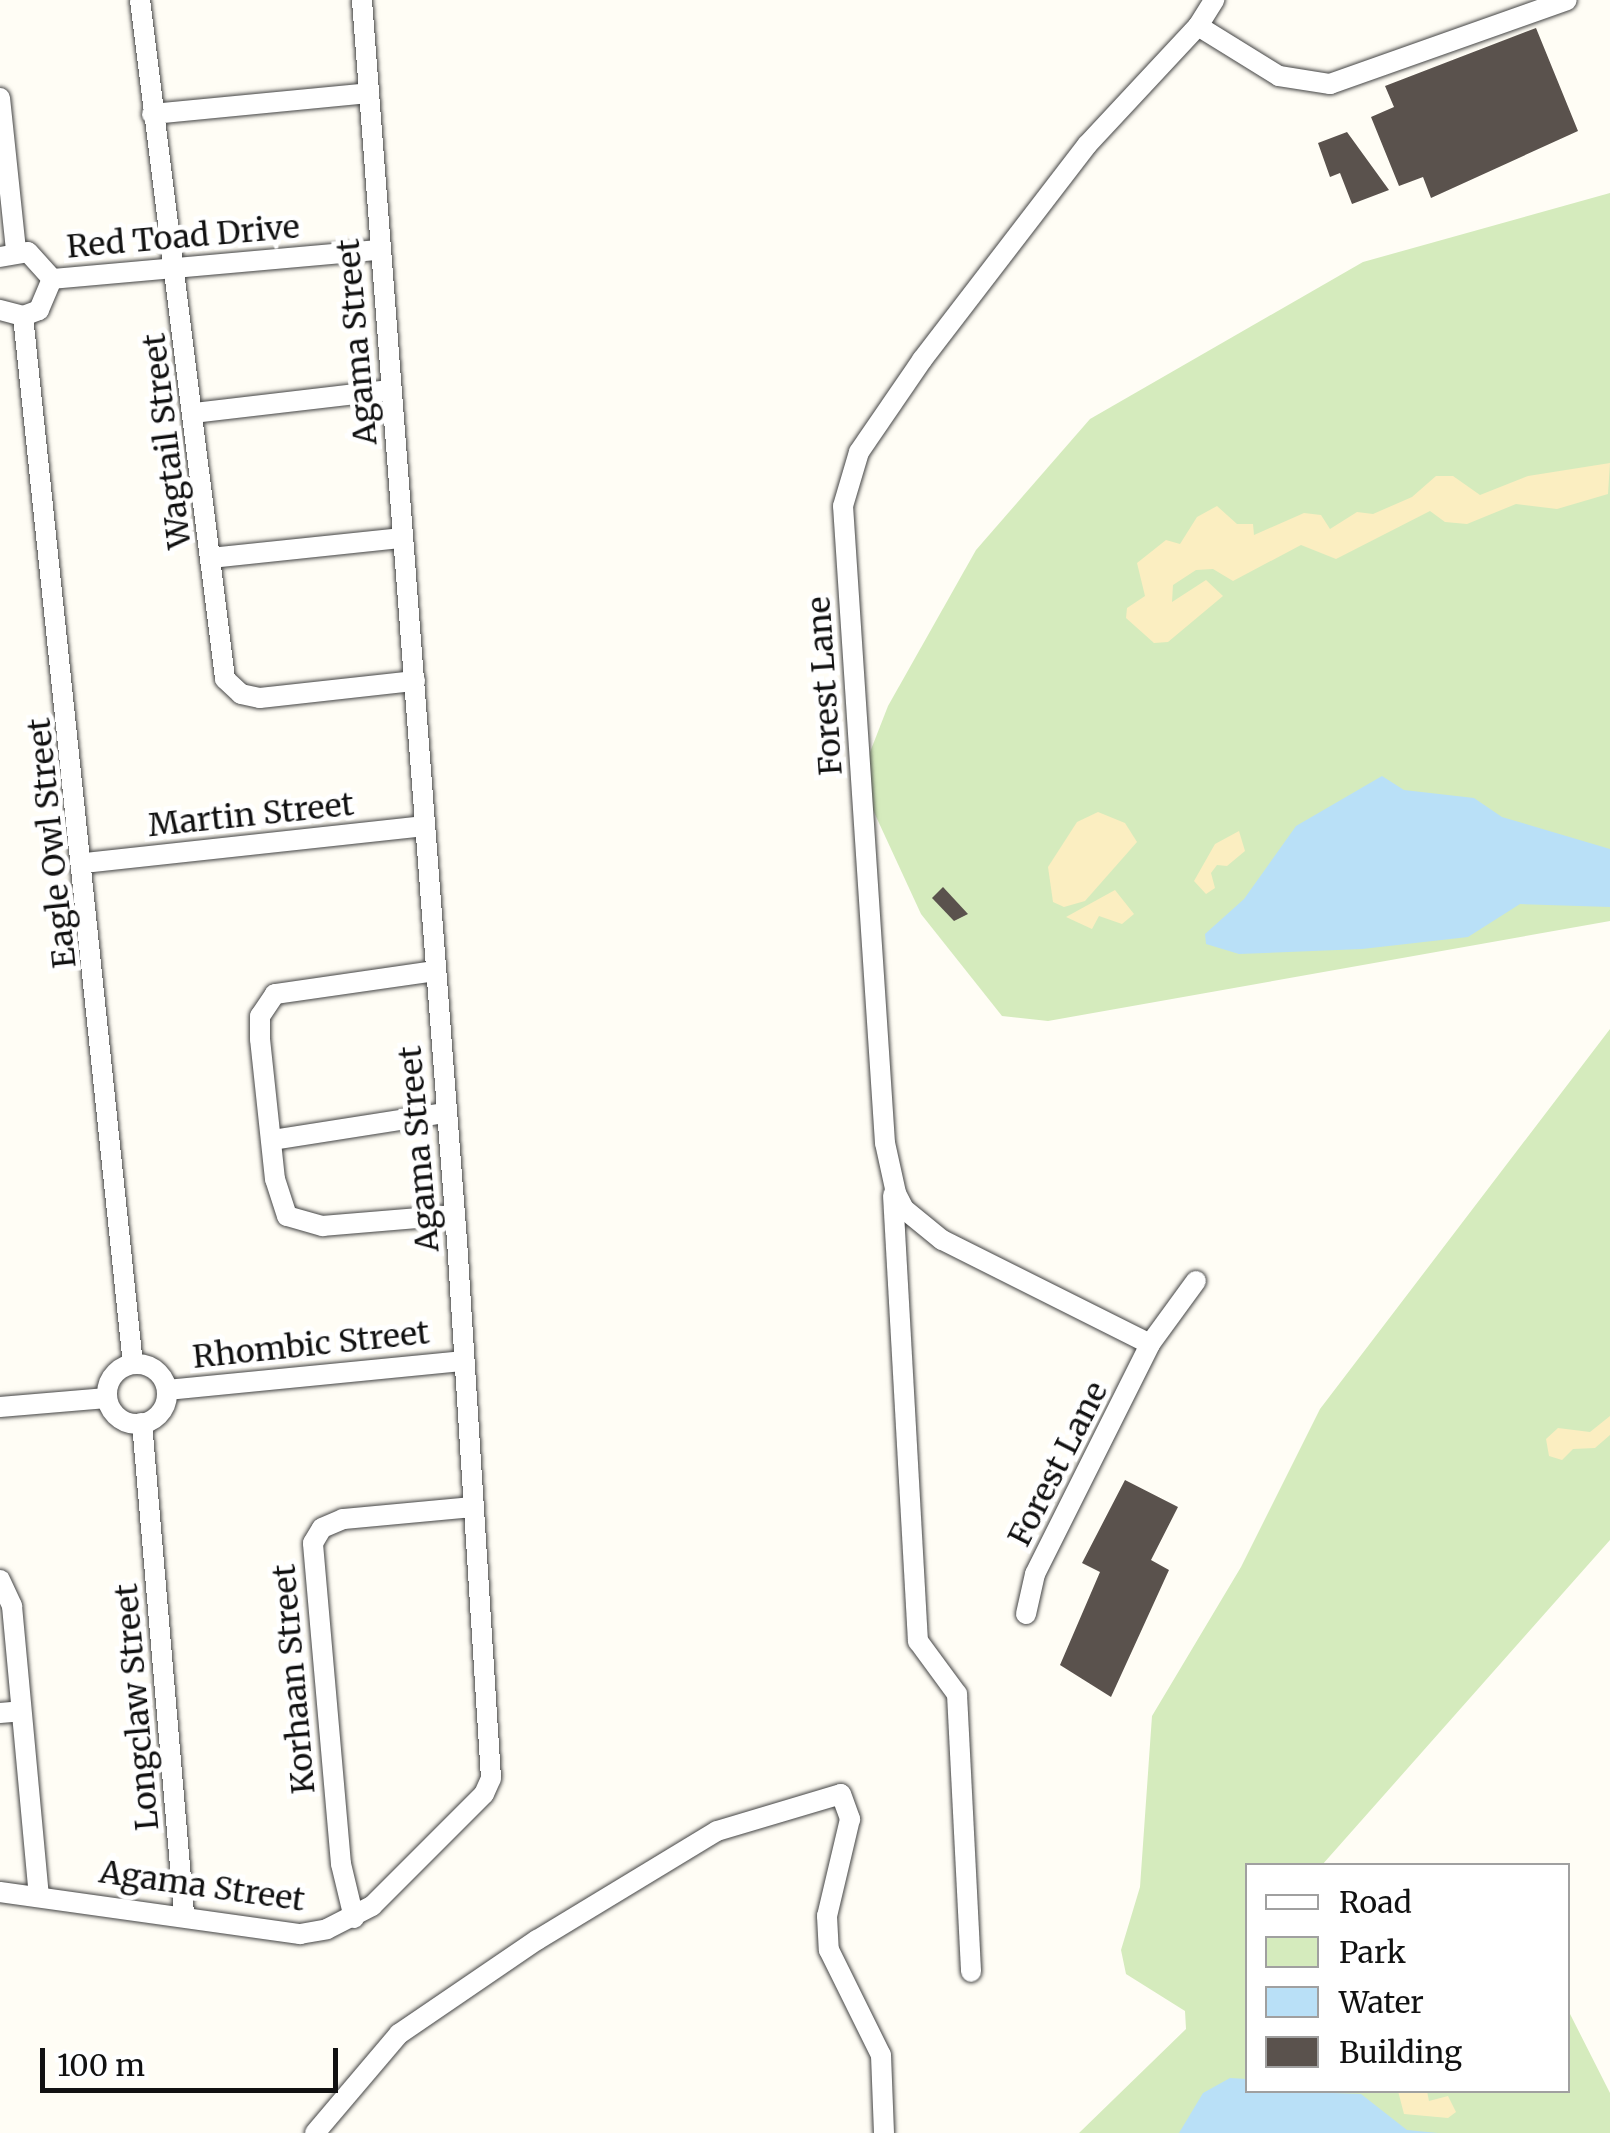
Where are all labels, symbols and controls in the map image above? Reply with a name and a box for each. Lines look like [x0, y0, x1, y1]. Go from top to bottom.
street label: Red Toad Drive [65, 208, 301, 266]
street label: Agama Street [329, 237, 385, 447]
street label: Wagtail Street [135, 331, 199, 551]
street label: Forest Lane [800, 595, 850, 777]
street label: Eagle Owl Street [20, 716, 84, 970]
street label: Martin Street [146, 785, 356, 845]
street label: Agama Street [391, 1044, 447, 1254]
street label: Rhombic Street [191, 1313, 431, 1377]
street label: Forest Lane [1000, 1375, 1116, 1553]
street label: Korhaan Street [265, 1563, 323, 1795]
street label: Longclaw Street [107, 1582, 167, 1832]
street label: Agama Street [97, 1853, 307, 1919]
legend [1245, 1863, 1570, 2093]
text: Road [1339, 1883, 1412, 1921]
text: Park [1339, 1933, 1406, 1971]
text: Water [1339, 1983, 1424, 2021]
scale bar [45, 2028, 342, 2090]
text: Building [1339, 2033, 1462, 2071]
text: 100 m [57, 2046, 145, 2084]

